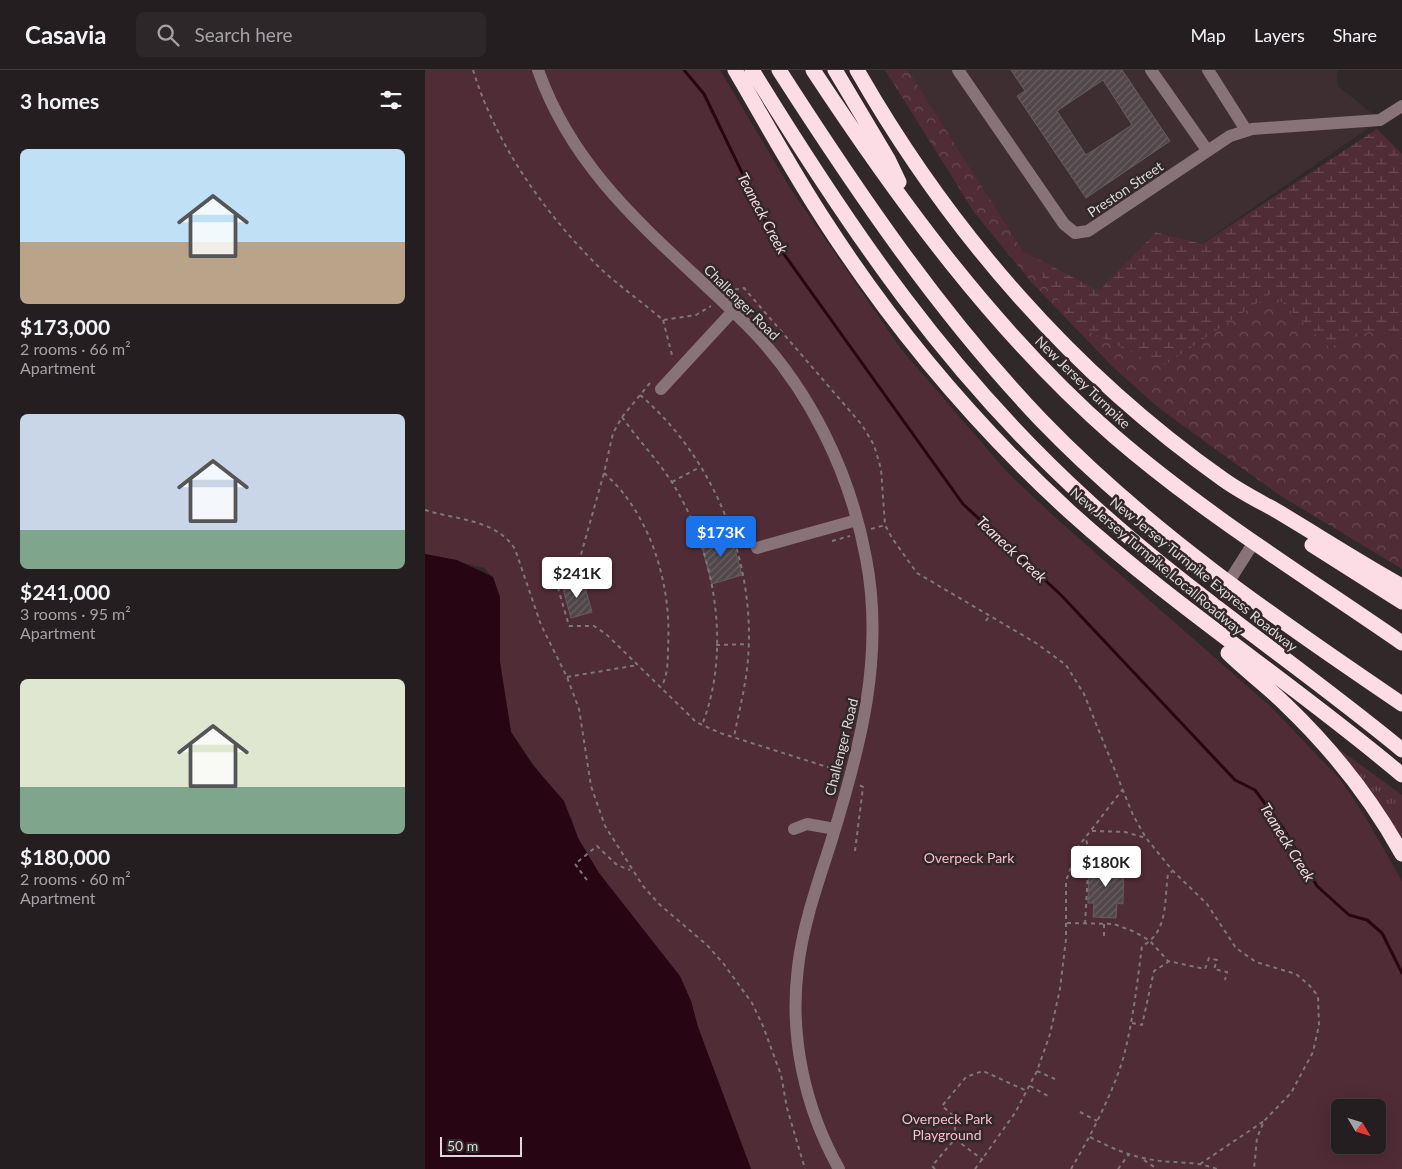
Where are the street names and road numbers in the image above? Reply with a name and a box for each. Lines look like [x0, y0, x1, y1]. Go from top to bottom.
street label: Preston Street [1084, 157, 1166, 221]
street label: Challenger Road [701, 261, 783, 343]
street label: New Jersey Turnpike [1032, 332, 1134, 432]
street label: New Jersey Turnpike Local Roadway [1067, 484, 1248, 639]
street label: New Jersey Turnpike Express Roadway [1107, 493, 1302, 655]
street label: Challenger Road [821, 696, 861, 798]

